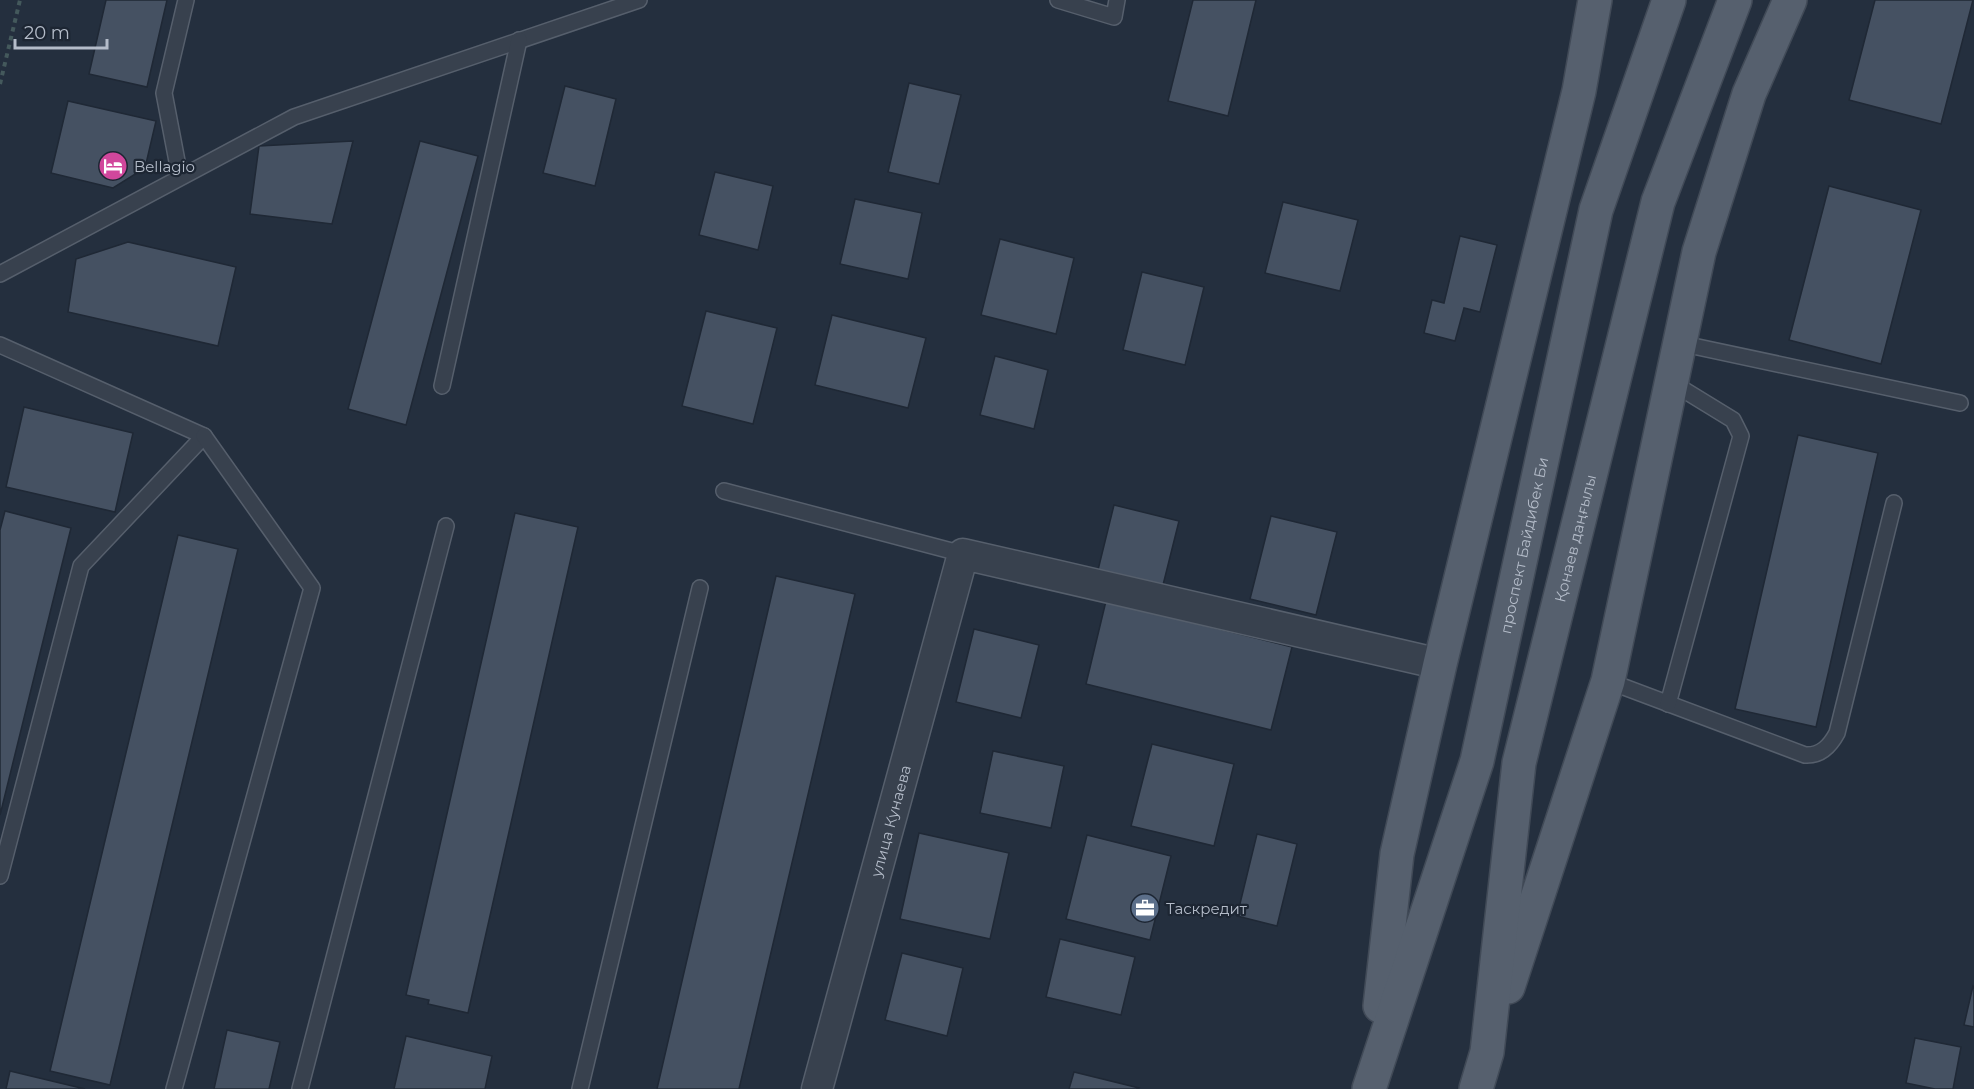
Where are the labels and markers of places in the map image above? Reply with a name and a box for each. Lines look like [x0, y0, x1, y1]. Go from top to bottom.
hotel icon: Bellagio [97, 150, 129, 182]
place label: Bellagio [134, 157, 195, 176]
office icon: Таскредит [1129, 892, 1161, 924]
place label: Таскредит [1166, 899, 1248, 918]

